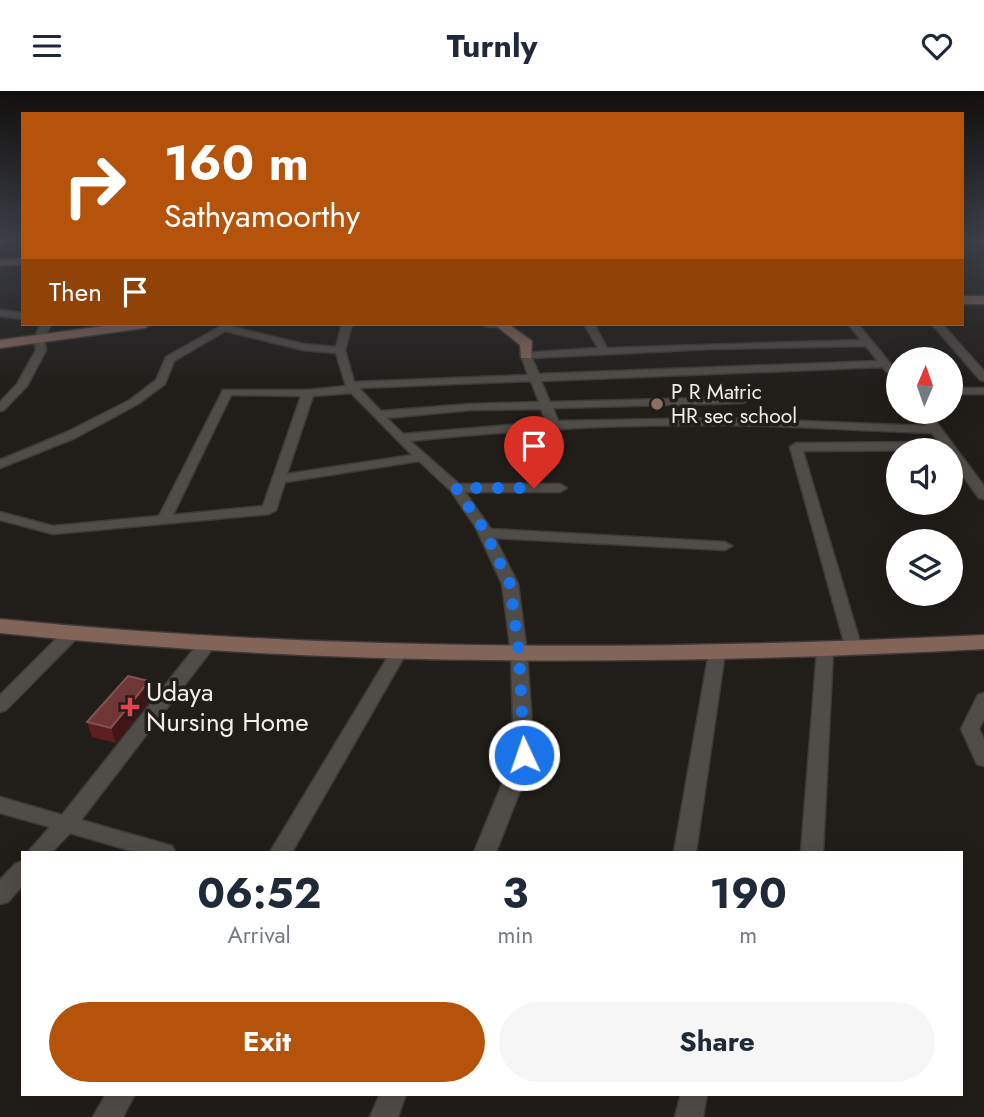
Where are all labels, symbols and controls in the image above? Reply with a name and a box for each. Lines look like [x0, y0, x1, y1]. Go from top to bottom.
text: Turnly [447, 23, 537, 69]
icon: menu [28, 27, 66, 65]
icon: heart [918, 27, 956, 65]
text: 160 m [164, 128, 309, 198]
icon: right [49, 140, 140, 231]
text: Sathyamoorthy [164, 193, 360, 239]
text: Then [49, 273, 102, 311]
icon: arrive [116, 273, 154, 311]
north arrow [886, 347, 962, 423]
map controls [886, 347, 963, 606]
place label: P R Matric HR sec school [671, 377, 797, 431]
marker: P R Matric HR sec school [649, 396, 665, 412]
pin [504, 416, 564, 488]
icon: arrive [515, 427, 553, 465]
button: sound [886, 438, 963, 515]
button: layers [886, 529, 963, 606]
place label: Udaya Nursing Home [146, 673, 309, 741]
marker: Udaya Nursing Home [120, 697, 140, 717]
position arrow [487, 718, 561, 792]
text: 06:52 [197, 863, 321, 924]
text: 3 [502, 863, 528, 924]
text: 190 [710, 863, 787, 924]
text: Arrival [227, 918, 291, 952]
text: min [497, 918, 533, 952]
text: m [739, 918, 757, 952]
button: Exit [49, 1002, 485, 1082]
button: Share [499, 1002, 935, 1082]

